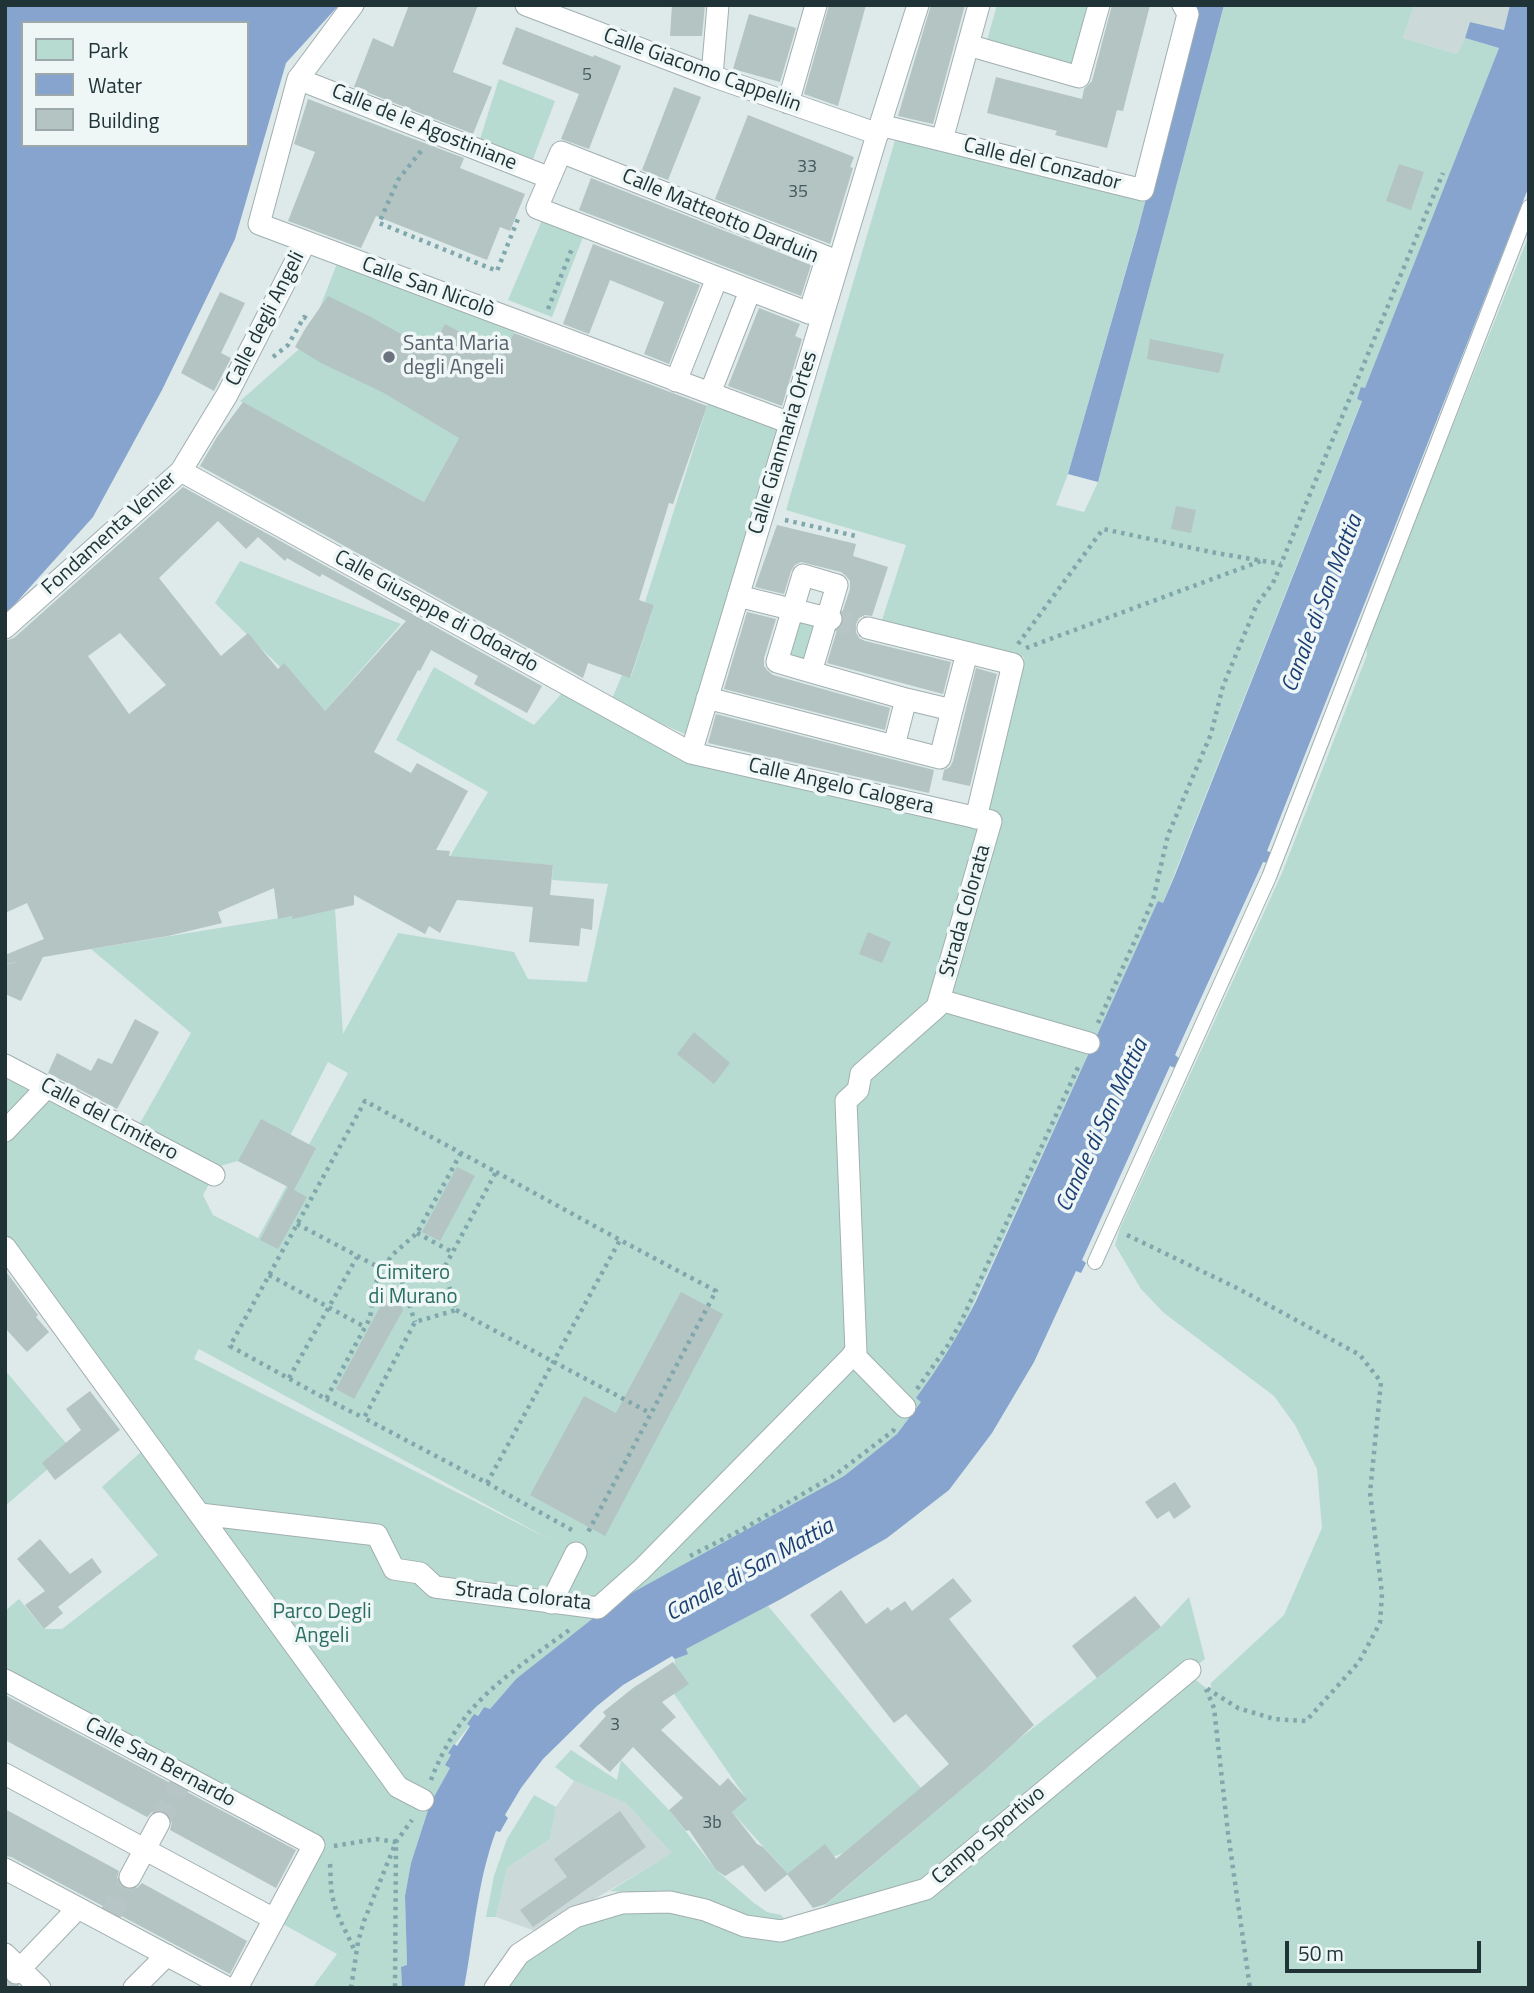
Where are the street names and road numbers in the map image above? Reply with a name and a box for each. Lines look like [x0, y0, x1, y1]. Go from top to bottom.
street label: Calle Giacomo Cappellin [600, 23, 804, 119]
street label: Calle de le Agostiniane [328, 79, 520, 177]
street label: Calle del Conzador [961, 133, 1123, 197]
street label: Calle Matteotto Darduin [618, 164, 822, 270]
street label: Calle degli Angeli [221, 247, 311, 391]
street label: Calle San Nicolò [358, 252, 498, 324]
street label: Calle Gianmaria Ortes [744, 348, 824, 538]
street label: Fondamenta Venier [37, 467, 183, 601]
street label: Calle Giuseppe di Odoardo [330, 545, 542, 679]
street label: Calle Angelo Calogera [746, 753, 936, 821]
street label: Strada Colorata [935, 842, 997, 980]
street label: Calle del Cimitero [36, 1073, 182, 1167]
street label: Strada Colorata [454, 1577, 592, 1617]
street label: Calle San Bernardo [81, 1713, 239, 1813]
street label: Campo Sportivo [927, 1781, 1051, 1891]

